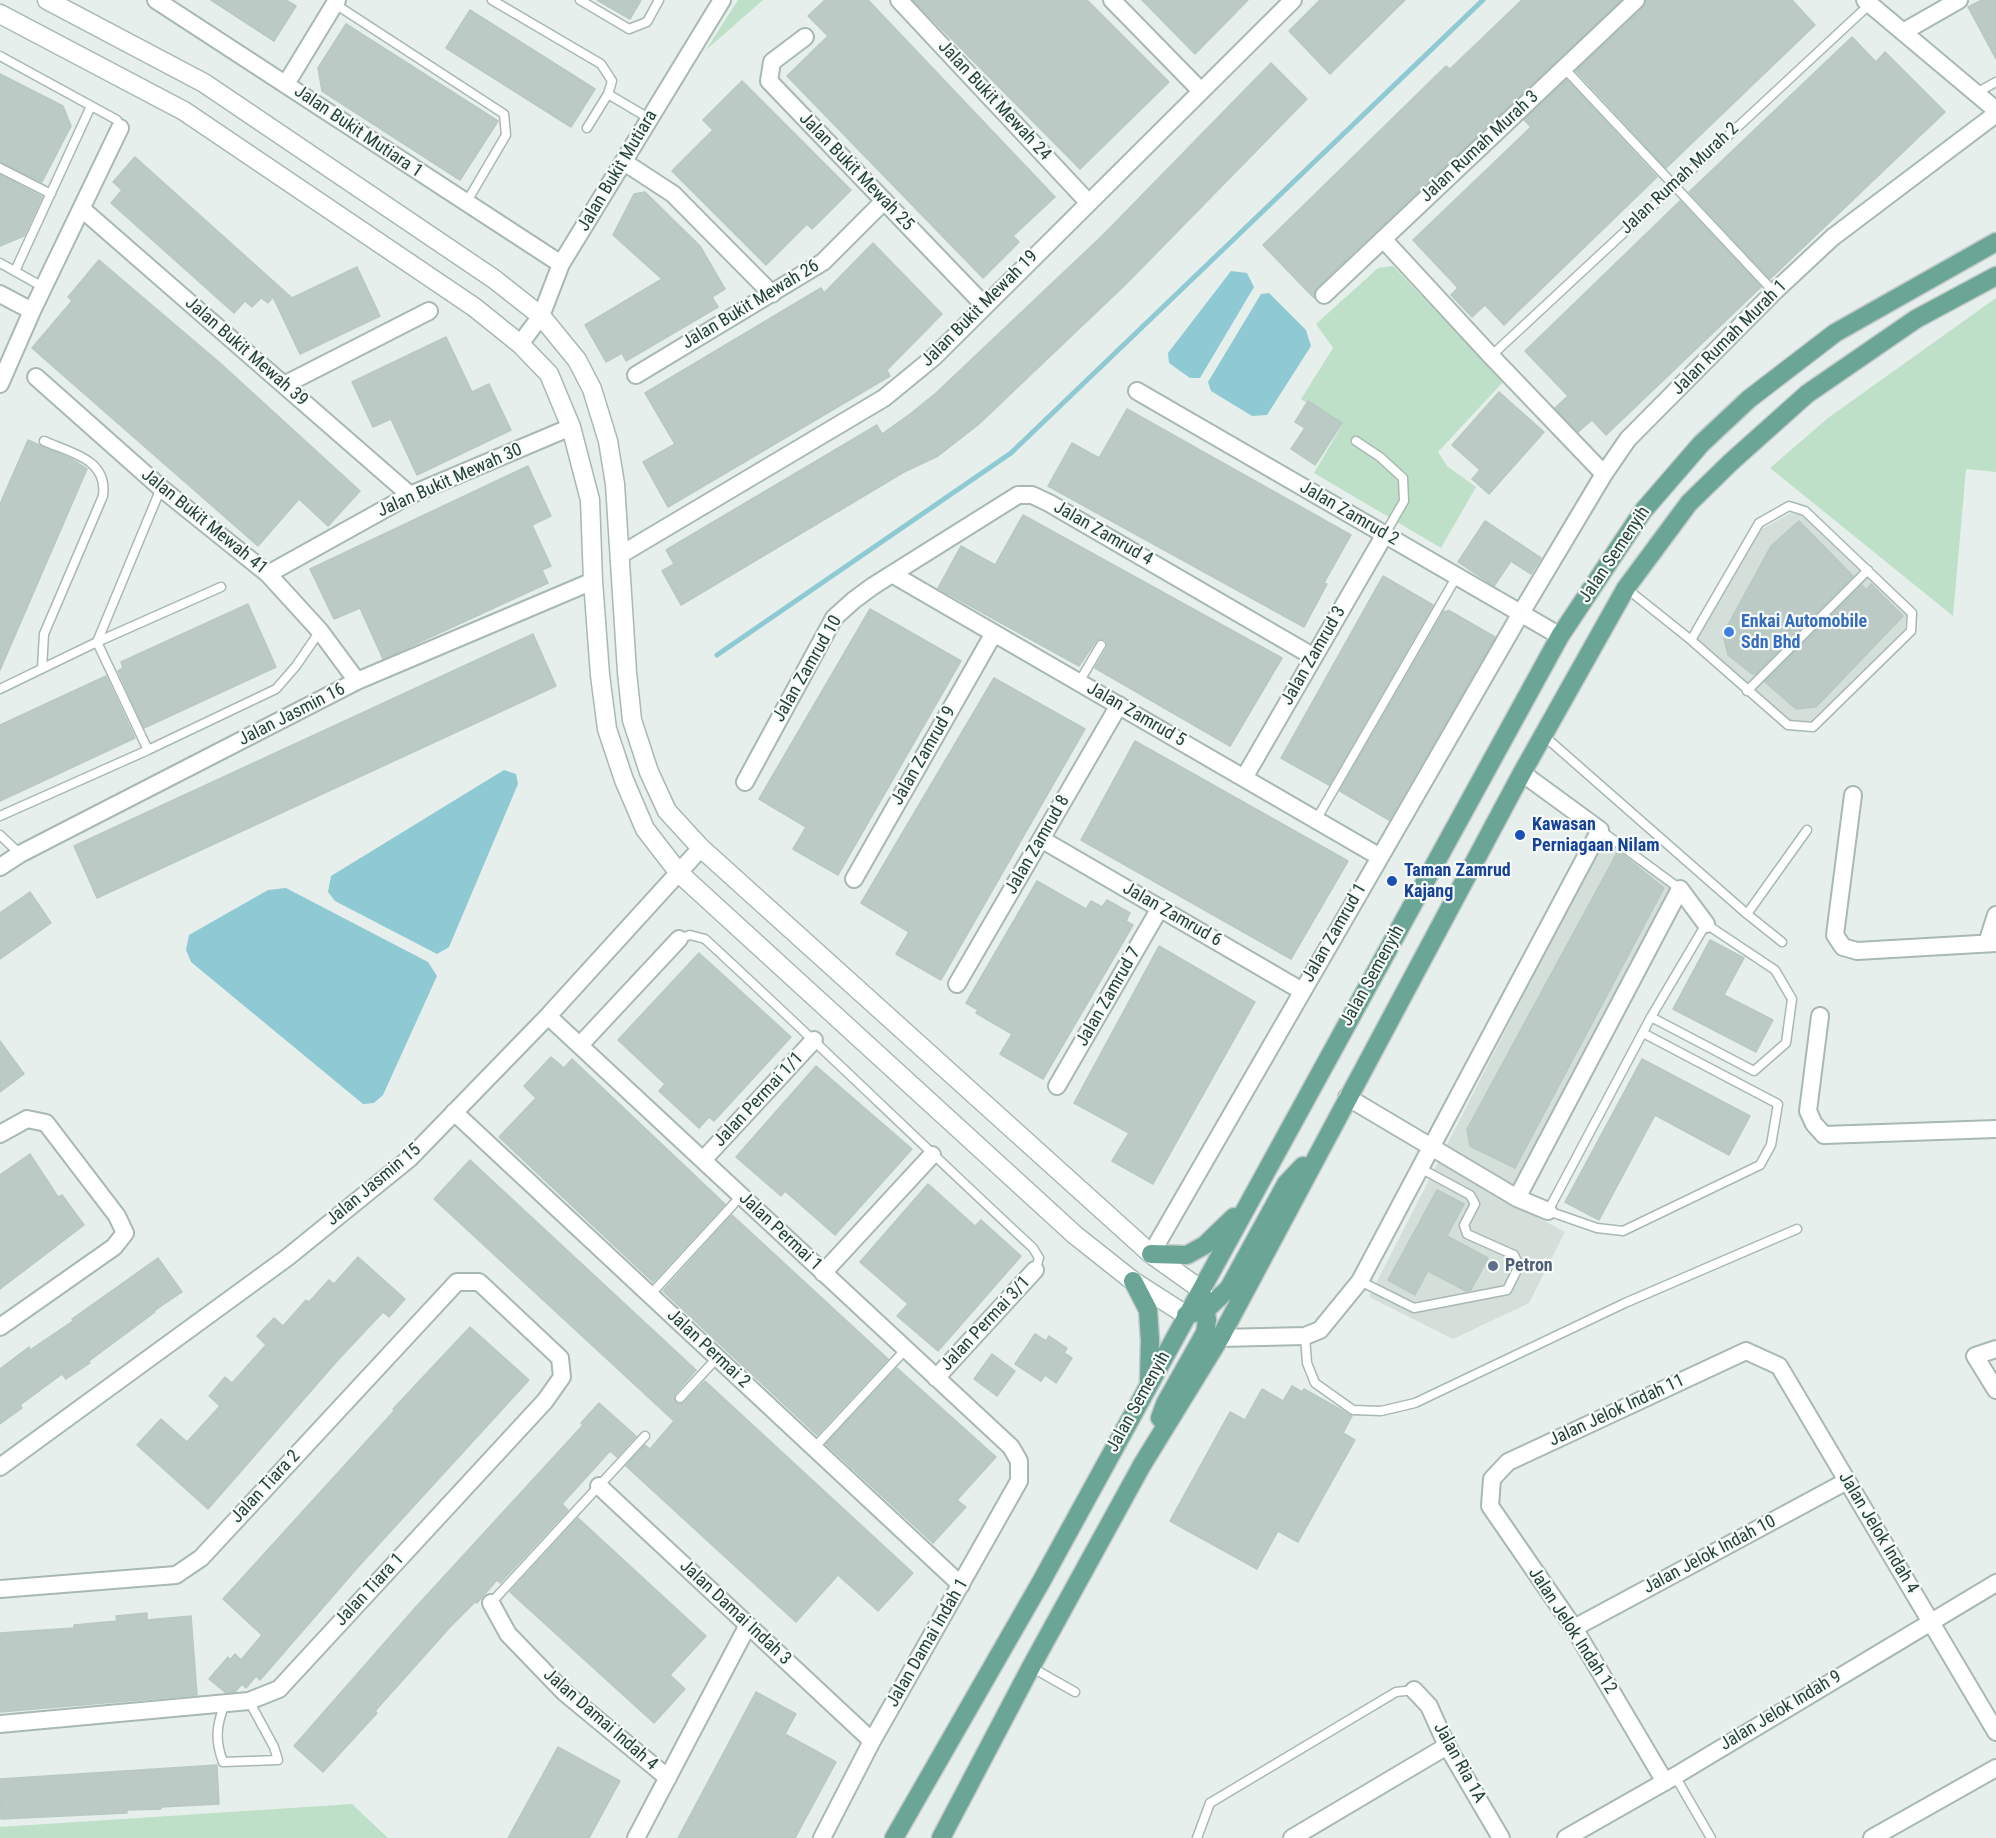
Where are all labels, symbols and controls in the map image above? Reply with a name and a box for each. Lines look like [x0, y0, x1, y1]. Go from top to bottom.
street label: Jalan Bukit Mewah 24 [933, 37, 1055, 165]
street label: Jalan Bukit Mutiara 1 [290, 81, 426, 183]
street label: Jalan Rumah Murah 3 [1416, 87, 1544, 207]
street label: Jalan Bukit Mutiara [573, 107, 663, 235]
street label: Jalan Bukit Mewah 25 [794, 108, 918, 236]
street label: Jalan Rumah Murah 2 [1616, 119, 1744, 239]
street label: Jalan Bukit Mewah 19 [917, 246, 1043, 372]
street label: Jalan Bukit Mewah 26 [679, 256, 823, 354]
street label: Jalan Rumah Murah 1 [1668, 276, 1792, 400]
street label: Jalan Bukit Mewah 39 [180, 293, 312, 411]
street label: Jalan Bukit Mewah 30 [374, 439, 526, 523]
street label: Jalan Bukit Mewah 41 [137, 464, 271, 580]
street label: Jalan Zamrud 2 [1296, 477, 1402, 551]
street label: Jalan Zamrud 4 [1050, 497, 1156, 571]
street label: Jalan Semenyih [1575, 503, 1655, 607]
street label: Jalan Zamrud 3 [1277, 603, 1351, 709]
place label: Enkai Automobile Sdn Bhd [1741, 611, 1867, 654]
street label: Jalan Zamrud 10 [769, 612, 847, 726]
marker: Enkai Automobile Sdn Bhd [1722, 625, 1736, 639]
street label: Jalan Zamrud 5 [1083, 678, 1189, 752]
street label: Jalan Jasmin 16 [235, 679, 349, 751]
street label: Jalan Zamrud 9 [887, 703, 961, 809]
street label: Jalan Zamrud 8 [1001, 792, 1075, 898]
place label: Kawasan Perniagaan Nilam [1532, 814, 1660, 856]
marker: Kawasan Perniagaan Nilam [1513, 828, 1527, 842]
place label: Taman Zamrud Kajang [1404, 860, 1511, 902]
marker: Taman Zamrud Kajang [1385, 874, 1399, 888]
street label: Jalan Zamrud 6 [1119, 878, 1225, 952]
street label: Jalan Zamrud 1 [1298, 880, 1372, 986]
street label: Jalan Semenyih [1336, 922, 1410, 1030]
street label: Jalan Zamrud 7 [1072, 944, 1146, 1050]
street label: Jalan Permai 1/1 [710, 1048, 808, 1152]
street label: Jalan Jasmin 15 [322, 1139, 426, 1231]
street label: Jalan Permai 1 [734, 1188, 826, 1276]
place label: Petron [1505, 1255, 1553, 1277]
marker: Petron [1486, 1259, 1500, 1273]
street label: Jalan Permai 3/1 [937, 1272, 1035, 1376]
street label: Jalan Permai 2 [662, 1305, 754, 1393]
street label: Jalan Semenyih [1102, 1348, 1176, 1456]
street label: Jalan Jelok Indah 11 [1546, 1370, 1688, 1452]
street label: Jalan Tiara 2 [227, 1446, 305, 1528]
street label: Jalan Jelok Indah 4 [1833, 1468, 1923, 1598]
street label: Jalan Jelok Indah 10 [1640, 1511, 1780, 1599]
street label: Jalan Tiara 1 [331, 1549, 409, 1631]
street label: Jalan Damai Indah 3 [675, 1556, 795, 1670]
street label: Jalan Jelok Indah 12 [1523, 1564, 1621, 1698]
street label: Jalan Damai Indah 1 [882, 1575, 974, 1711]
street label: Jalan Damai Indah 4 [538, 1664, 662, 1776]
street label: Jalan Jelok Indah 9 [1716, 1666, 1846, 1756]
street label: Jalan Ria 1A [1428, 1719, 1490, 1807]

